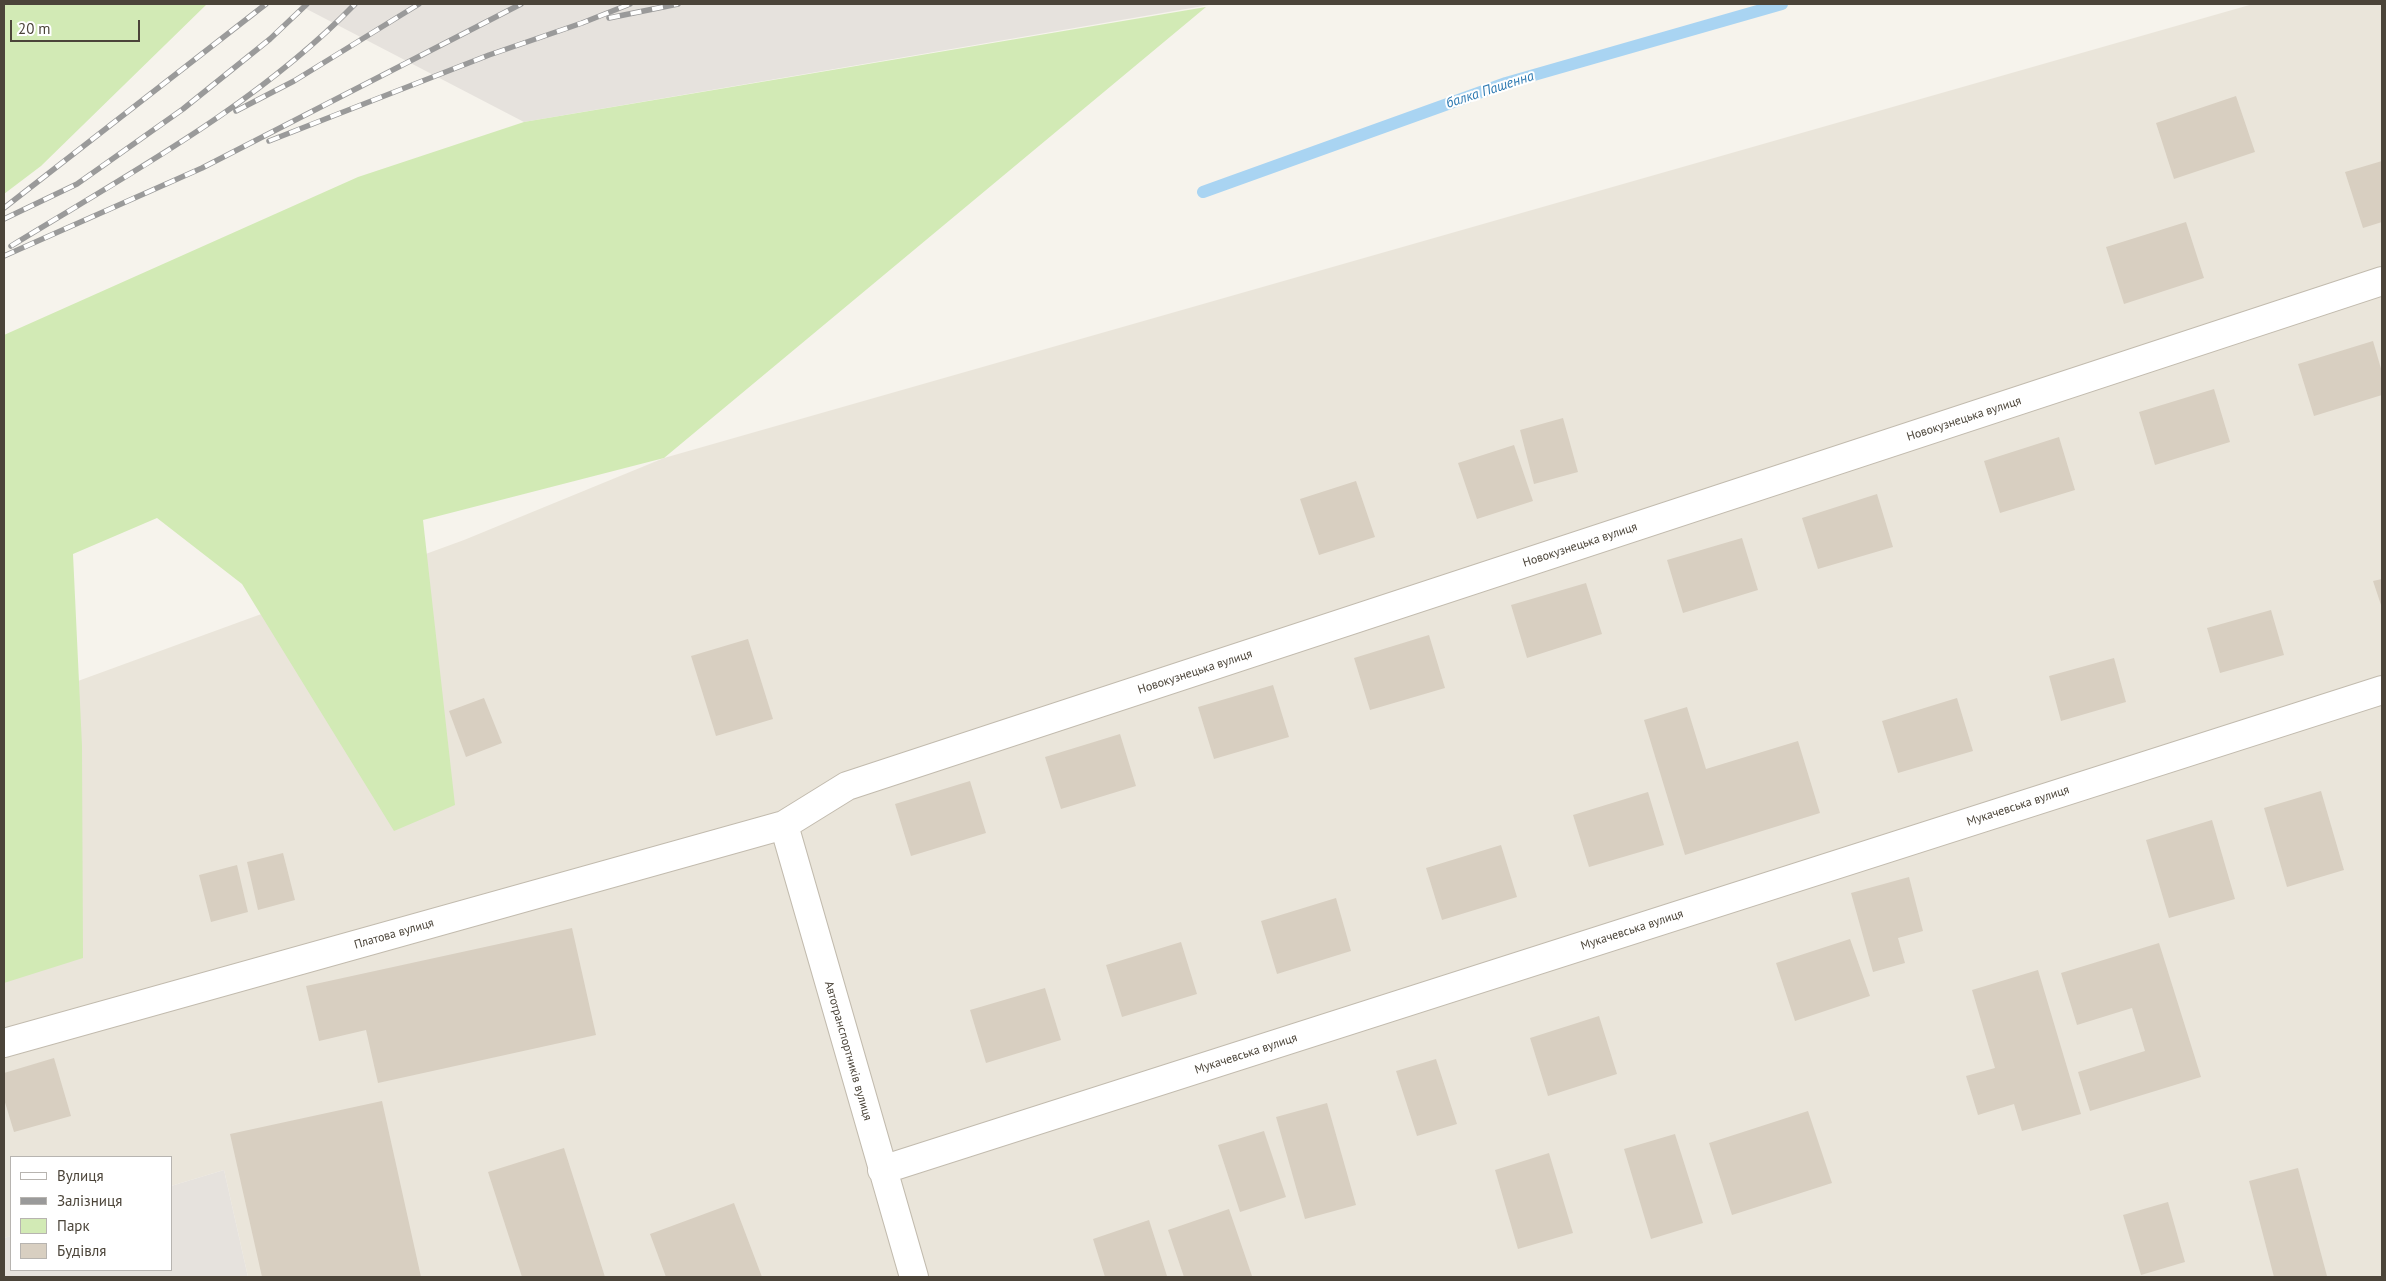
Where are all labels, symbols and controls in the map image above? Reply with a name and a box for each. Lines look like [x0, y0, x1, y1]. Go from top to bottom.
scale bar [12, 10, 142, 42]
text: 20 m [18, 19, 51, 38]
water label: балка Пашенна [1444, 68, 1536, 112]
street label: Новокузнецька вулиця [1905, 394, 2023, 444]
street label: Новокузнецька вулиця [1521, 520, 1639, 570]
street label: Новокузнецька вулиця [1136, 647, 1254, 697]
street label: Мукачевська вулиця [1965, 783, 2071, 829]
street label: Мукачевська вулиця [1579, 907, 1685, 953]
street label: Платова вулиця [352, 916, 436, 952]
street label: Автотранспортників вулиця [821, 980, 875, 1122]
street label: Мукачевська вулиця [1193, 1031, 1299, 1077]
legend [10, 1156, 172, 1271]
text: Вулиця [57, 1166, 104, 1185]
text: Залізниця [57, 1191, 122, 1210]
text: Парк [57, 1216, 90, 1235]
text: Будівля [57, 1241, 106, 1260]

